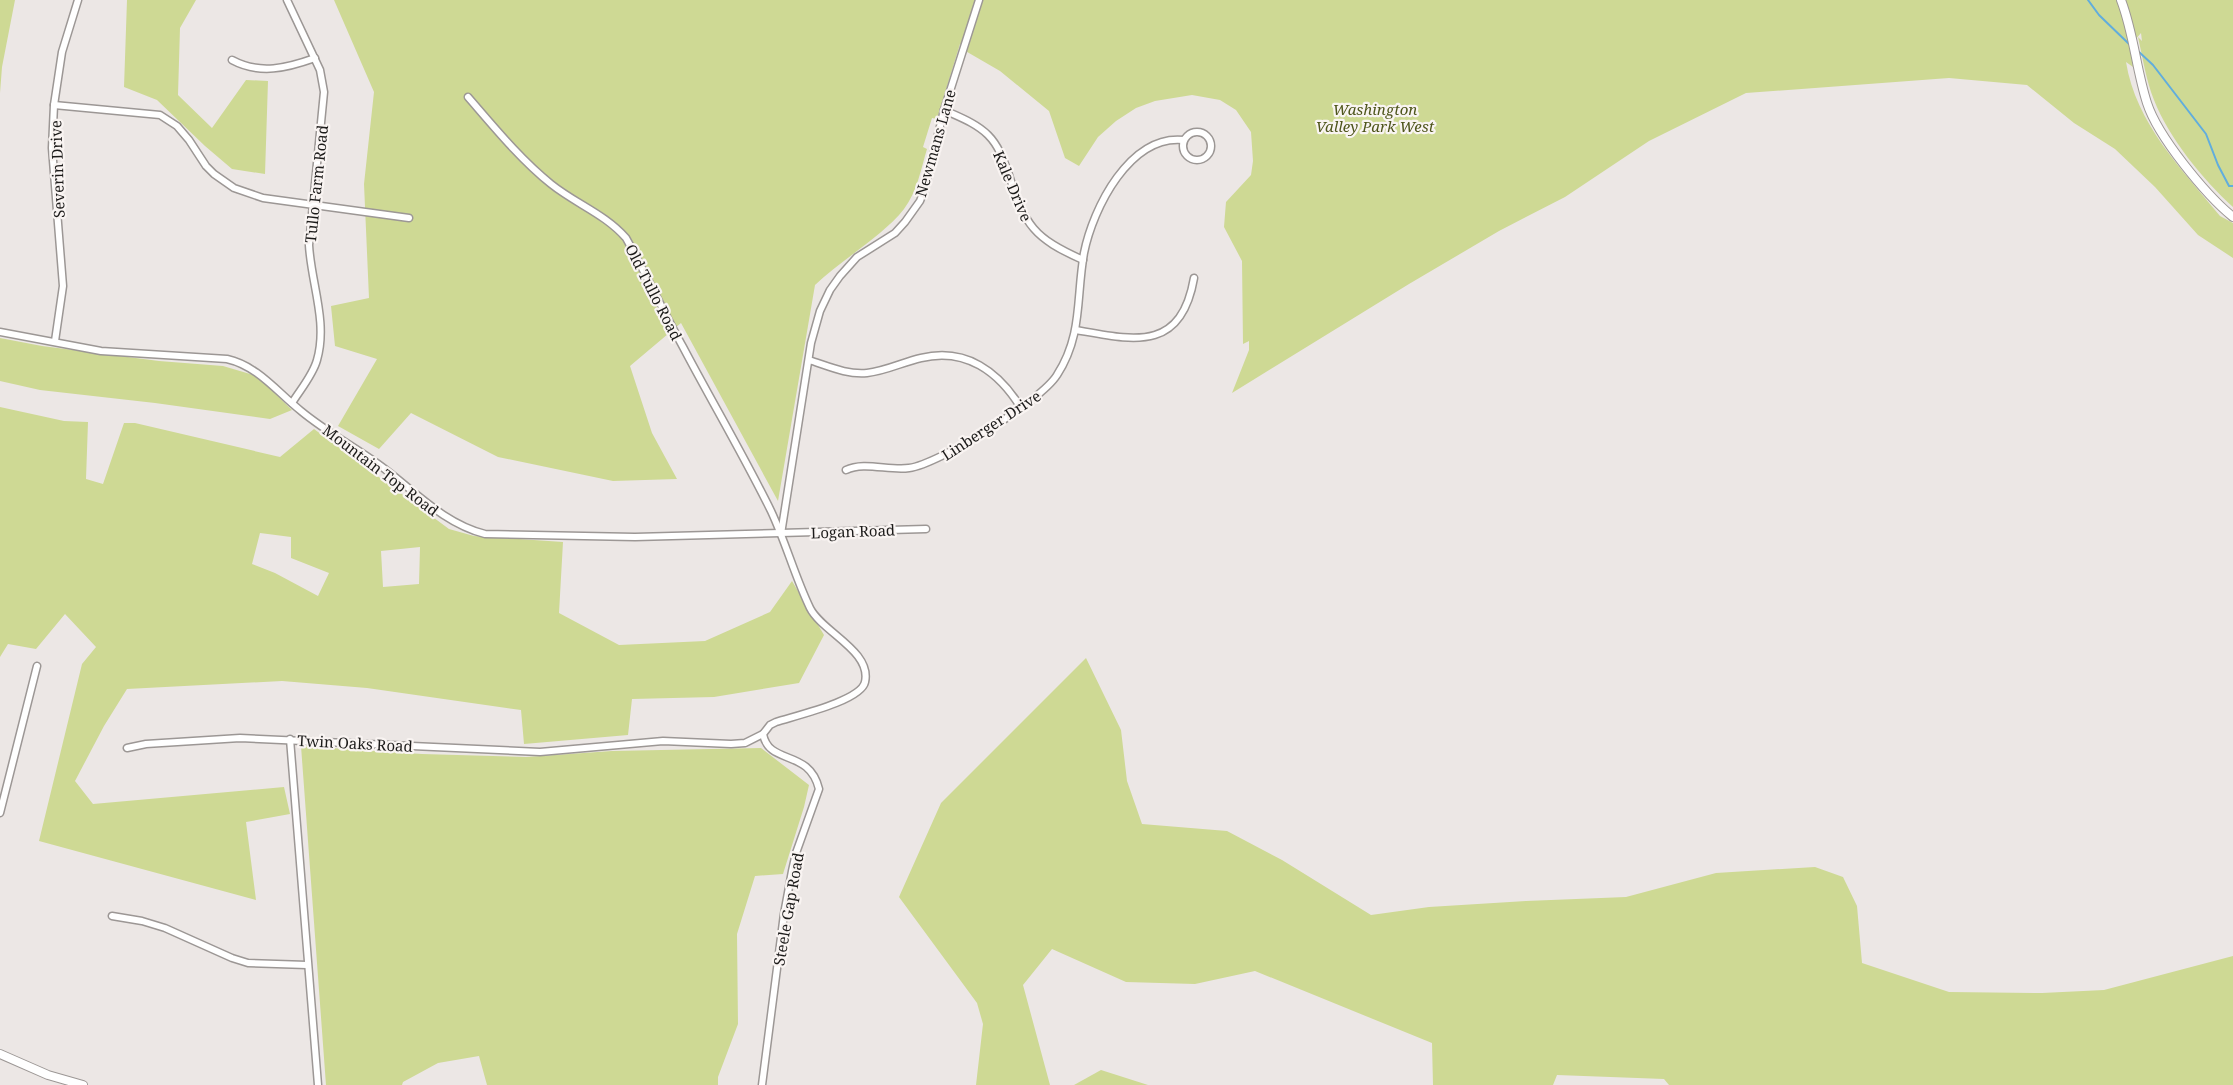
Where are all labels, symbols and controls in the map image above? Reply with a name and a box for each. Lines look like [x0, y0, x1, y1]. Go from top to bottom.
street label: Newmans Lane [910, 87, 960, 199]
park label: Washington Valley Park West [1316, 99, 1435, 136]
street label: Severin Drive [45, 120, 69, 218]
street label: Tullo Farm Road [300, 124, 332, 244]
street label: Kale Drive [989, 148, 1037, 224]
street label: Old Tullo Road [621, 240, 687, 344]
street label: Linberger Drive [937, 385, 1045, 465]
street label: Mountain Top Road [319, 420, 443, 520]
street label: Logan Road [811, 520, 895, 542]
street label: Twin Oaks Road [297, 730, 413, 756]
street label: Steele Gap Road [768, 851, 808, 967]

